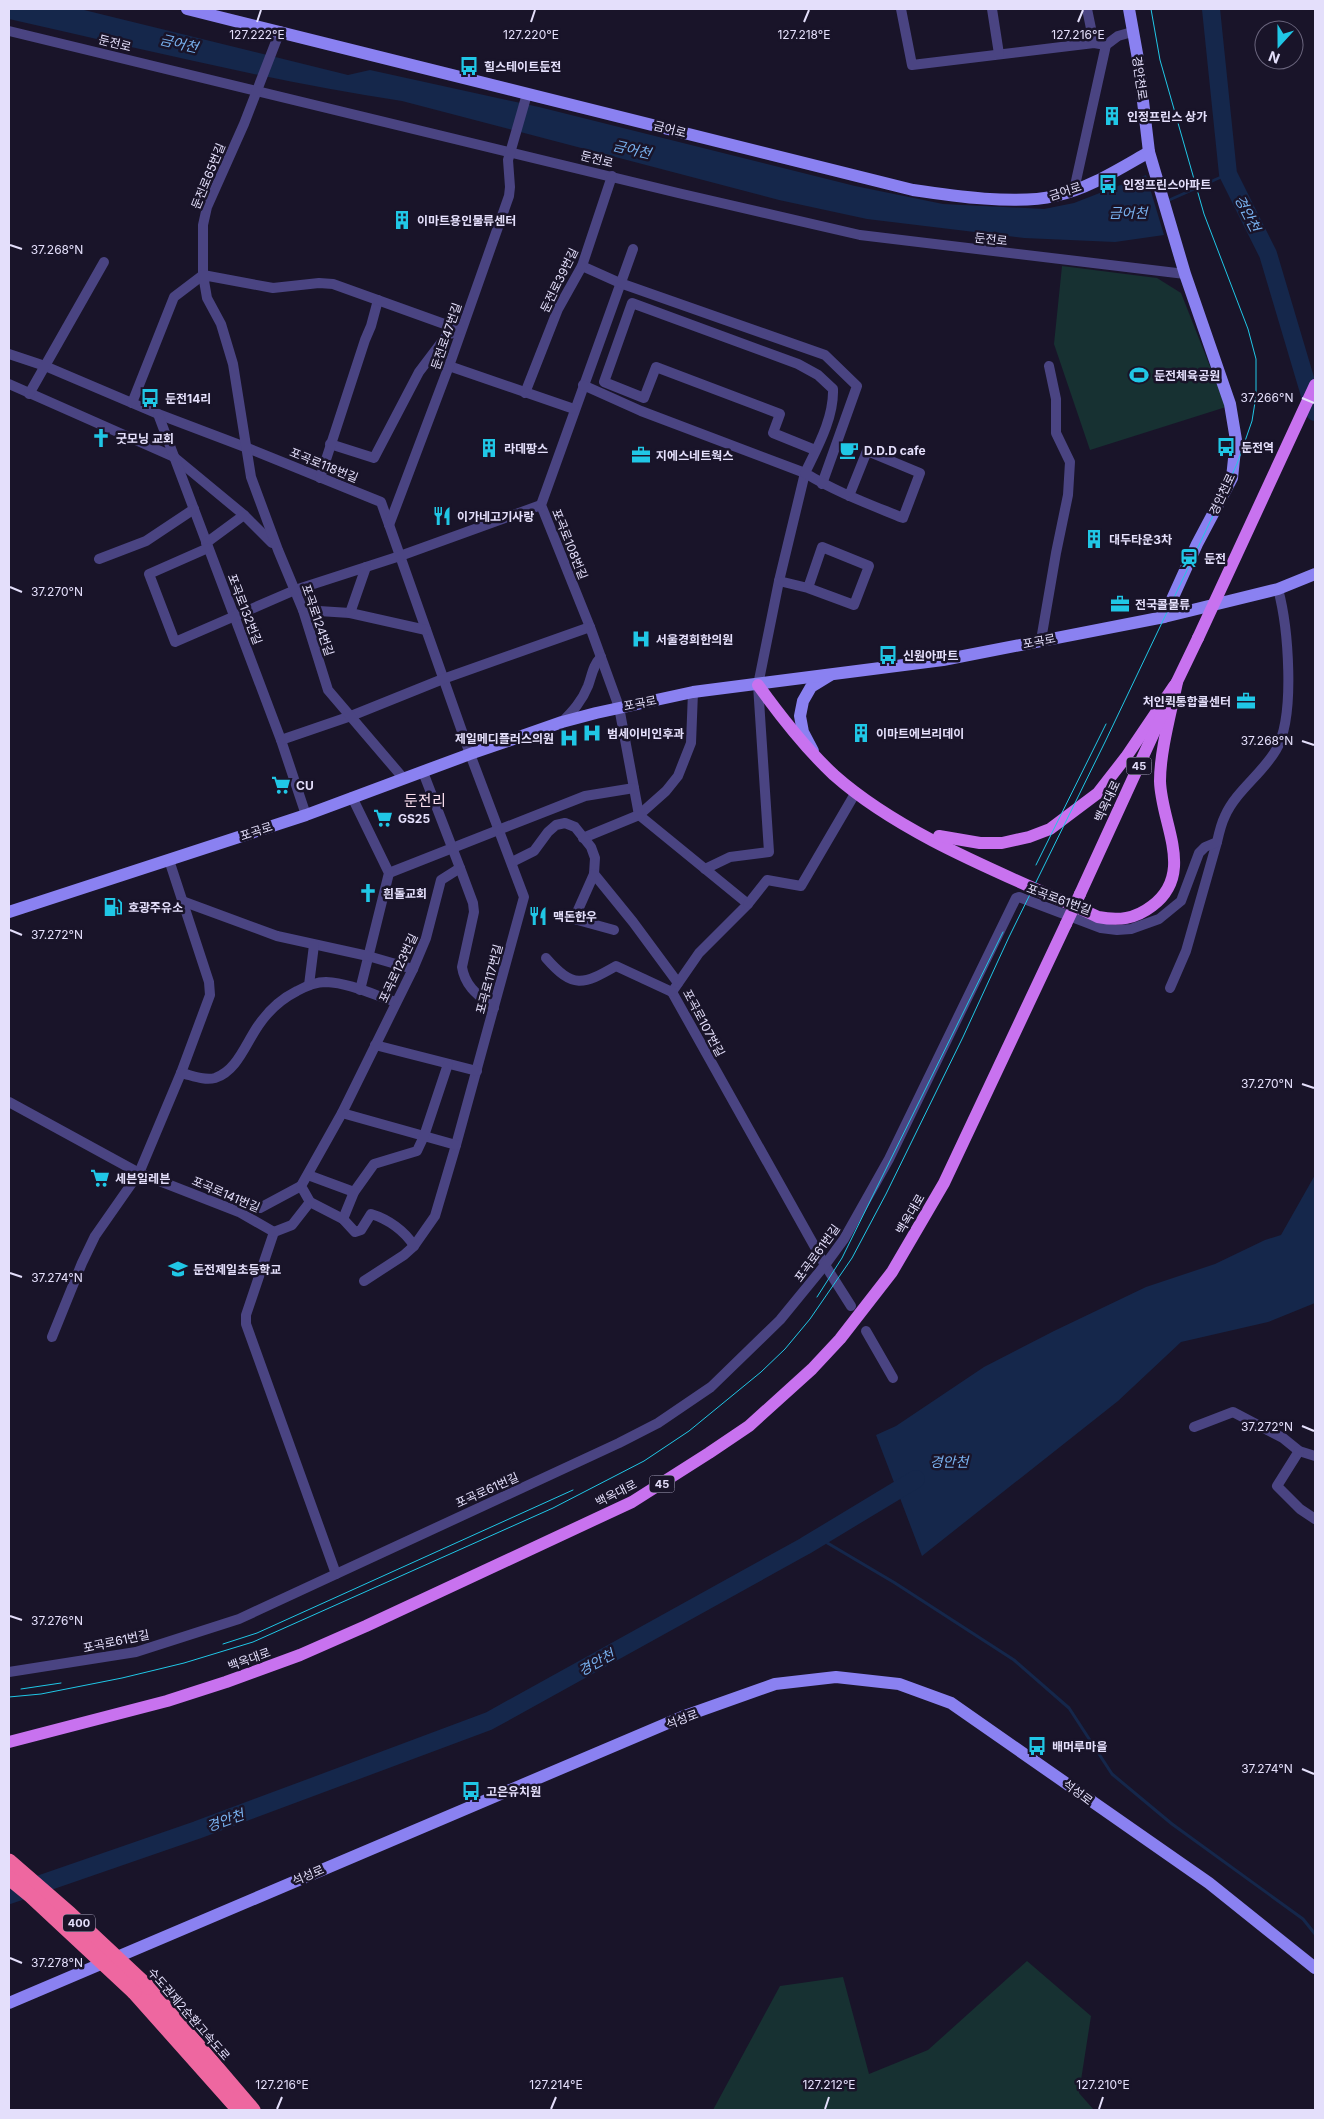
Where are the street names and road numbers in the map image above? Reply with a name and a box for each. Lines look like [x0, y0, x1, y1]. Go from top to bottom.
street label: 둔전로 [97, 32, 133, 54]
street label: 경안천로 [1129, 55, 1151, 101]
street label: 금어로 [652, 118, 688, 140]
street label: 둔전로65번길 [188, 141, 228, 211]
street label: 둔전로 [579, 148, 615, 170]
street label: 금어로 [1047, 179, 1083, 203]
street label: 둔전로 [974, 230, 1008, 248]
street label: 둔전로39번길 [537, 245, 581, 315]
street label: 둔전로47번길 [428, 301, 464, 371]
street label: 포곡로118번길 [288, 444, 360, 486]
street label: 경안천로 [1206, 471, 1238, 517]
street label: 포곡로108번길 [549, 506, 591, 582]
street label: 포곡로132번길 [225, 571, 265, 647]
street label: 포곡로124번길 [299, 582, 337, 658]
street label: 포곡로 [1021, 630, 1057, 652]
street label: 포곡로 [622, 692, 658, 714]
road number: 45 [1126, 758, 1152, 774]
street label: 백옥대로 [1091, 778, 1123, 824]
street label: 포곡로 [238, 819, 274, 843]
street label: 포곡로61번길 [1025, 880, 1093, 918]
street label: 포곡로123번길 [375, 931, 421, 1005]
street label: 포곡로117번길 [472, 942, 506, 1016]
street label: 포곡로107번길 [680, 987, 728, 1059]
street label: 포곡로141번길 [190, 1173, 262, 1215]
street label: 백옥대로 [892, 1191, 928, 1237]
street label: 포곡로61번길 [791, 1221, 843, 1285]
street label: 포곡로61번길 [453, 1469, 521, 1511]
street label: 백옥대로 [593, 1476, 639, 1510]
road number: 45 [650, 1476, 674, 1492]
street label: 포곡로61번길 [81, 1627, 151, 1655]
street label: 백옥대로 [226, 1644, 272, 1674]
street label: 석성로 [664, 1706, 700, 1732]
street label: 석성로 [1060, 1776, 1096, 1808]
street label: 석성로 [290, 1862, 326, 1888]
road number: 400 [63, 1915, 95, 1932]
street label: 수도권제2순환고속도로 [145, 1965, 233, 2063]

